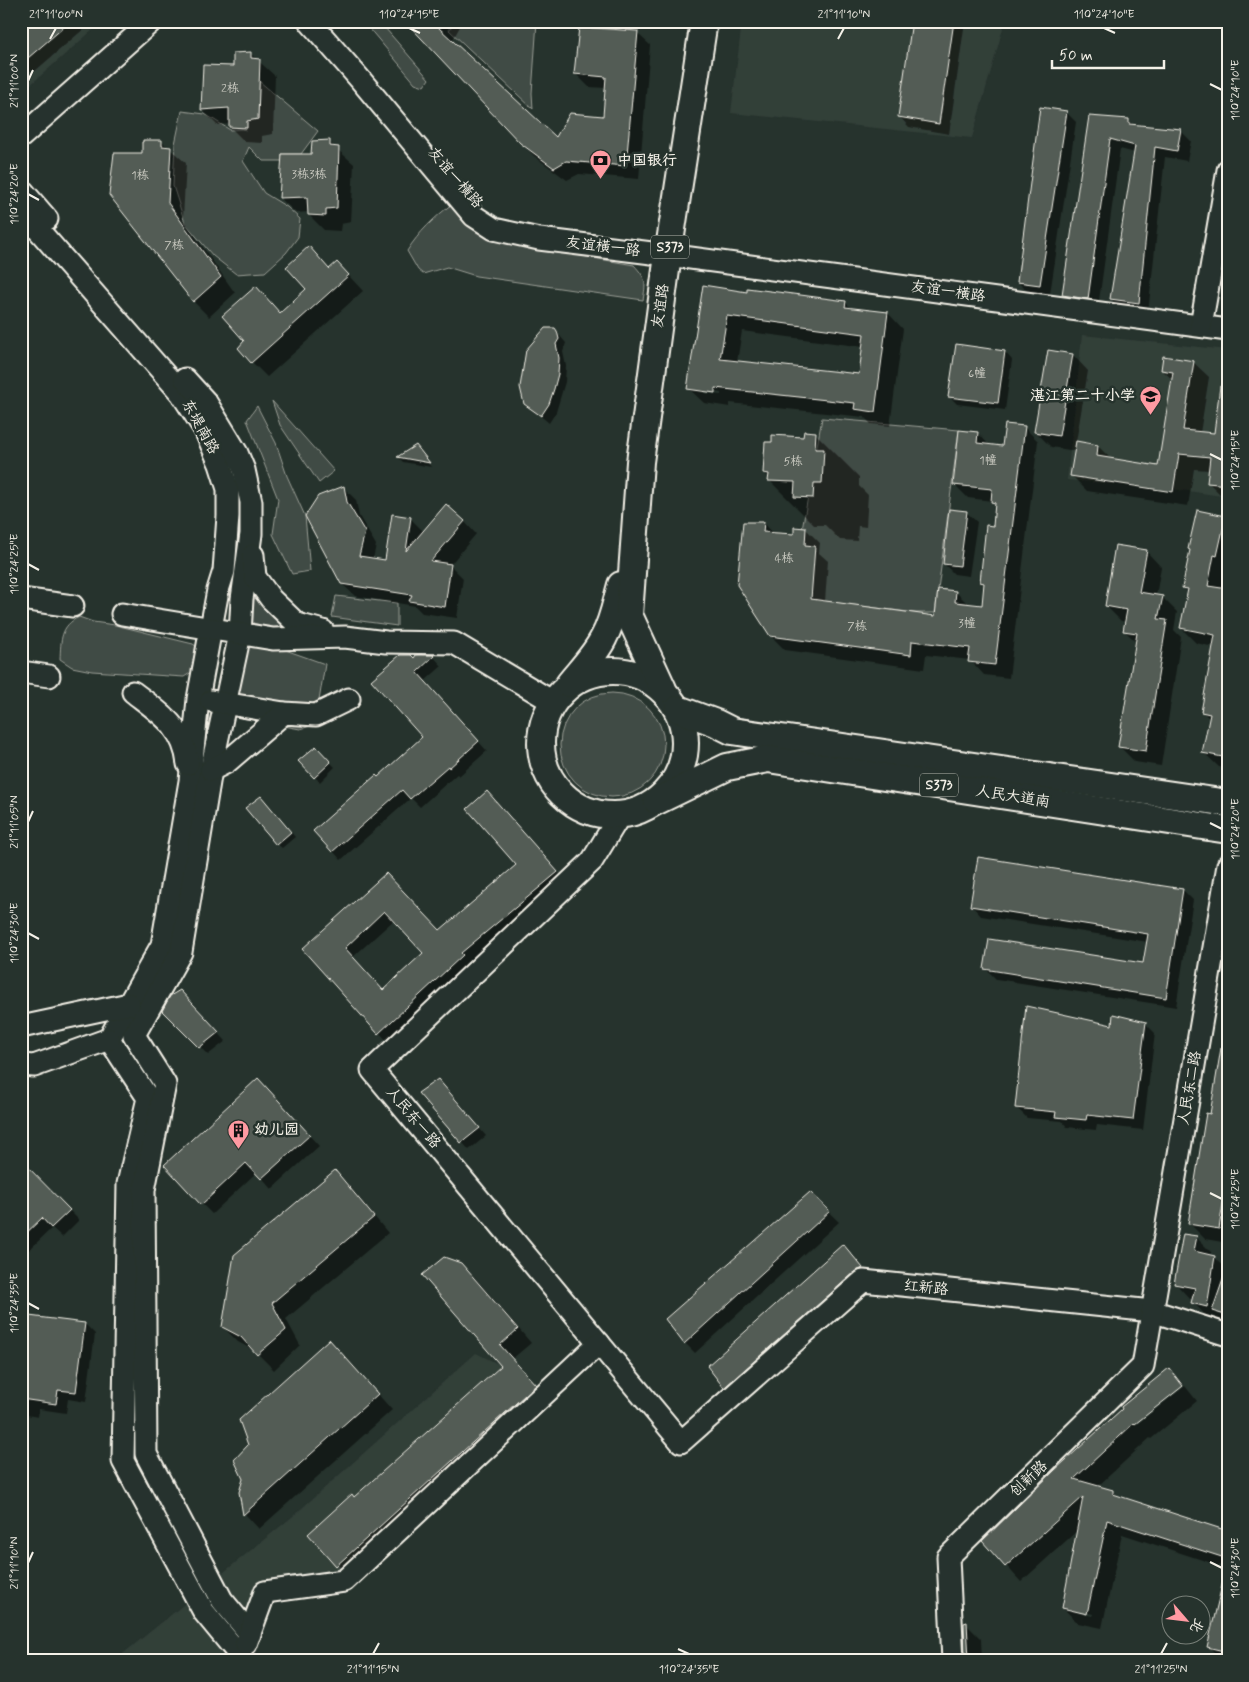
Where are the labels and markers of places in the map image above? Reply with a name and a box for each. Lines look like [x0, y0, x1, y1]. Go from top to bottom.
bank icon: 中国银行 [589, 149, 613, 180]
place label: 中国银行 [617, 151, 677, 171]
school or university icon: 湛江第二十小学 [1139, 384, 1163, 415]
place label: 湛江第二十小学 [1030, 386, 1135, 406]
building icon: 幼儿园 [226, 1118, 250, 1149]
place label: 幼儿园 [254, 1120, 299, 1140]

